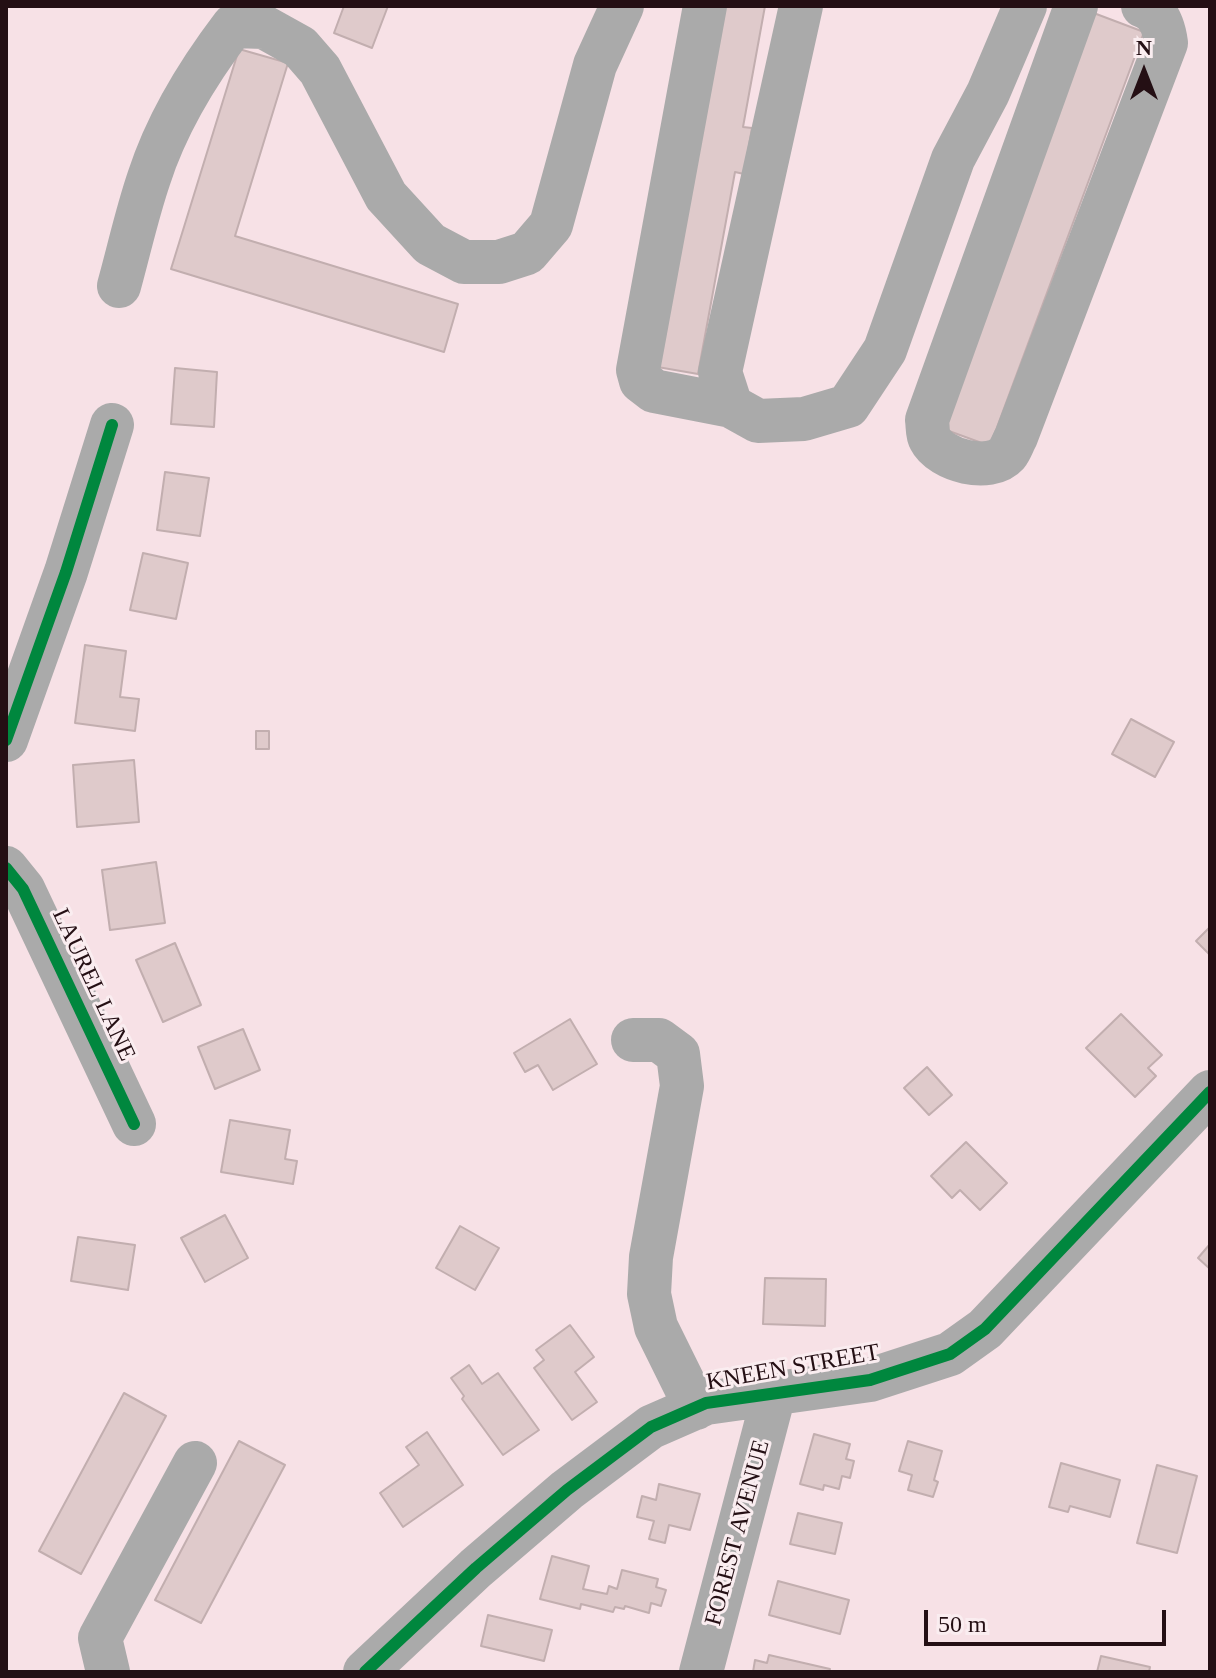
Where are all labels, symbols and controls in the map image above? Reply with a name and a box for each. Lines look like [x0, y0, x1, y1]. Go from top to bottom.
north arrow [1104, 32, 1184, 112]
text: N [1136, 35, 1152, 60]
street label: LAUREL LANE [45, 904, 141, 1066]
street label: KNEEN STREET [704, 1339, 882, 1397]
street label: FOREST AVENUE [699, 1437, 777, 1629]
scale bar [928, 1594, 1170, 1644]
text: 50 m [938, 1611, 987, 1637]

